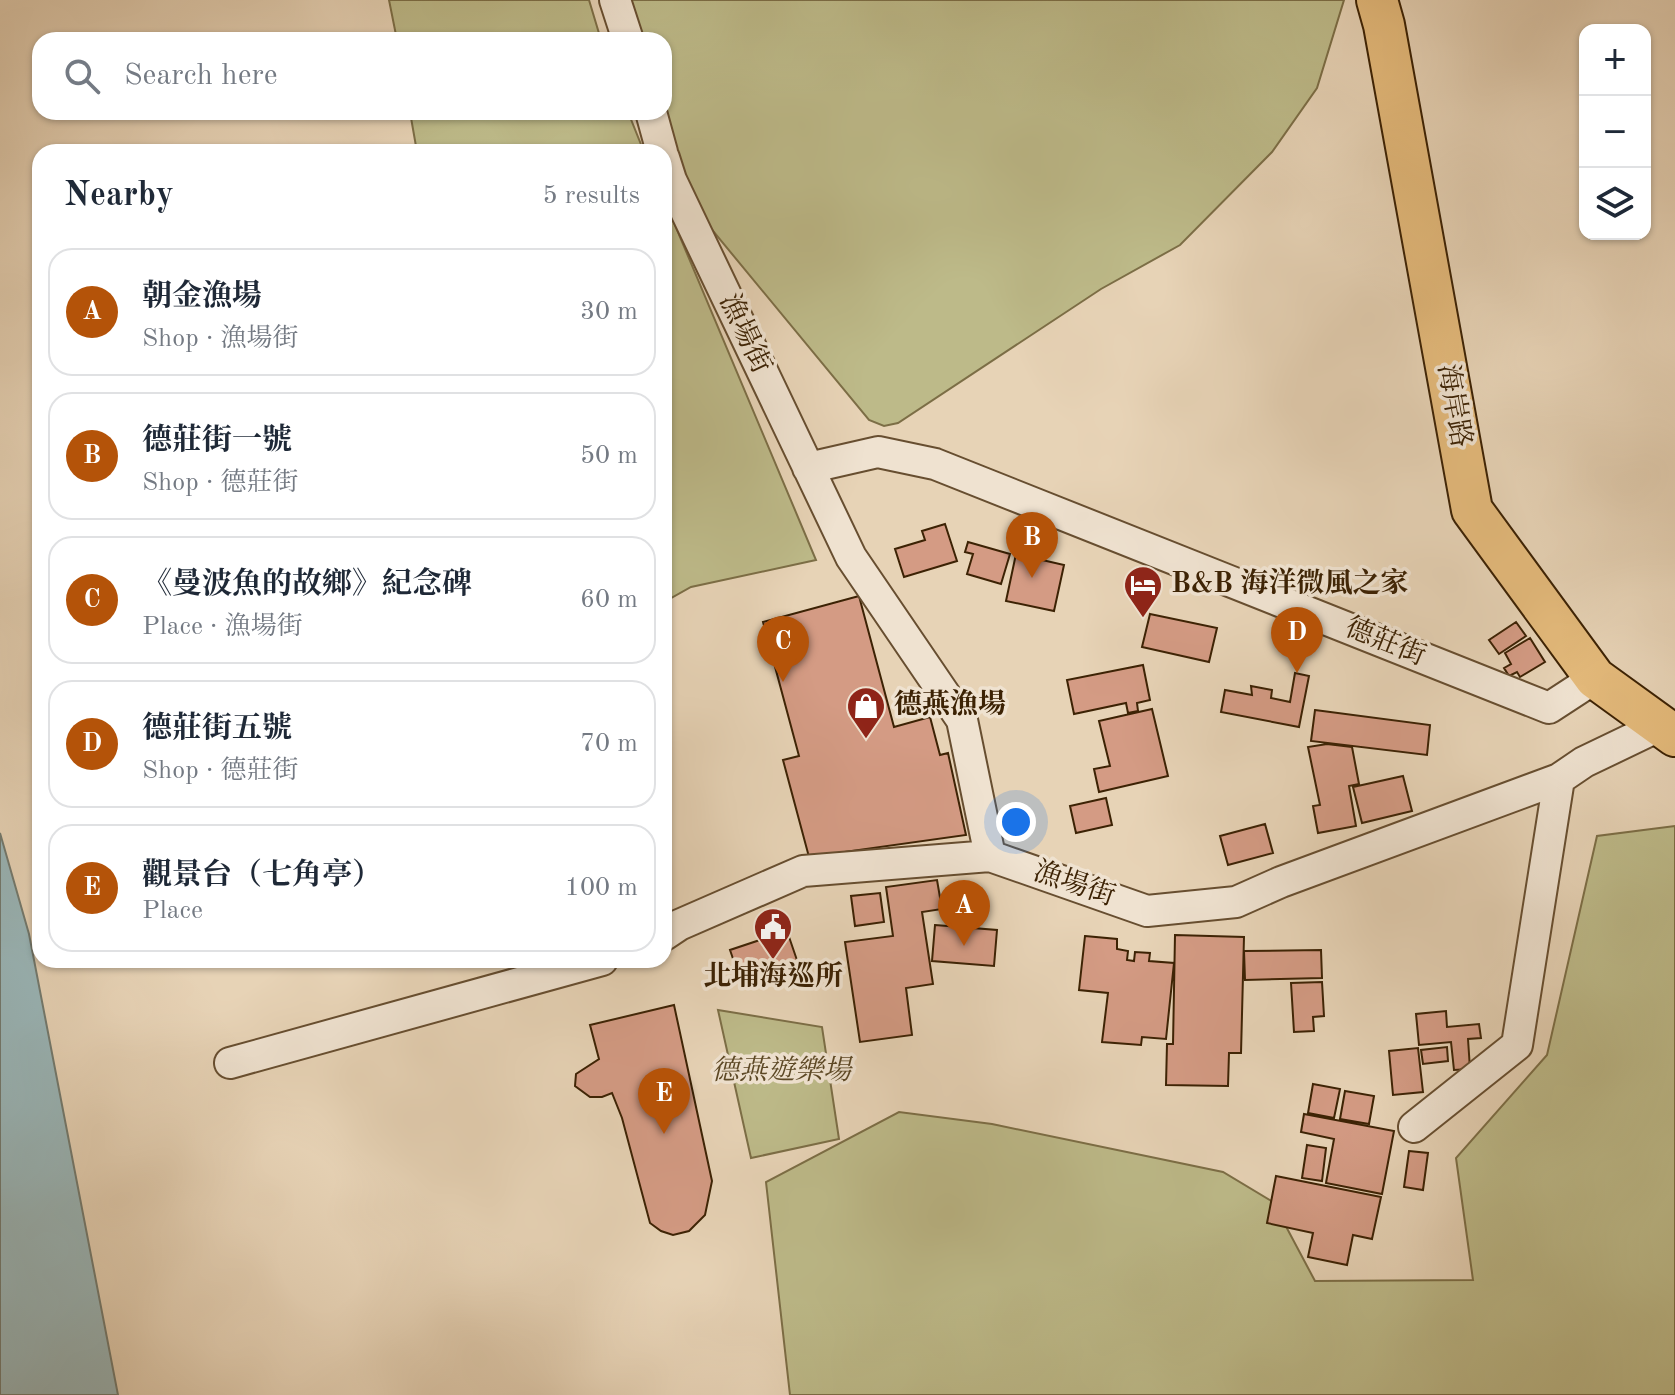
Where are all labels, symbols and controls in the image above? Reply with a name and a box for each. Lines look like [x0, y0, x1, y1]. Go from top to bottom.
map controls [1579, 24, 1651, 240]
button: + [1579, 24, 1651, 96]
search box [32, 32, 672, 120]
icon: search [60, 54, 104, 98]
text: Search here [124, 61, 278, 91]
button: − [1579, 96, 1651, 168]
button: layers [1579, 168, 1651, 240]
text: Nearby [64, 179, 174, 213]
text: 5 results [542, 183, 640, 209]
text: 朝金漁場 [142, 282, 262, 312]
street label: 漁場街 [714, 289, 777, 378]
text: A [82, 299, 102, 325]
text: 30 m [580, 299, 638, 325]
text: Shop · 漁場街 [142, 326, 298, 352]
street label: 海岸路 [1432, 362, 1477, 450]
text: 德莊街一號 [142, 426, 292, 456]
text: B [83, 443, 101, 469]
text: 50 m [580, 443, 638, 469]
text: Shop · 德莊街 [142, 470, 298, 496]
pin: B [1006, 512, 1058, 578]
hotel icon: B&B 海洋微風之家 [1122, 564, 1164, 619]
place label: B&B 海洋微風之家 [1171, 567, 1409, 599]
text: 《曼波魚的故鄉》紀念碑 [142, 570, 472, 600]
text: C [83, 587, 101, 613]
text: 60 m [580, 587, 638, 613]
pin: D [1271, 607, 1323, 673]
street label: 德莊街 [1341, 612, 1430, 672]
text: Place · 漁場街 [142, 614, 303, 640]
pin: C [757, 616, 809, 682]
shop icon: 德燕漁場 [845, 685, 887, 740]
place label: 德燕漁場 [894, 688, 1006, 720]
text: 德莊街五號 [142, 714, 292, 744]
text: D [82, 731, 102, 757]
text: 70 m [580, 731, 638, 757]
text: Shop · 德莊街 [142, 758, 298, 784]
your location [996, 802, 1036, 842]
street label: 漁場街 [1030, 855, 1119, 912]
text: 觀景台（七角亭） [142, 861, 382, 891]
text: E [83, 875, 101, 901]
text: 100 m [565, 875, 638, 901]
pin: A [938, 880, 990, 946]
text: Place [142, 898, 203, 924]
public building icon: 北埔海巡所 [752, 906, 794, 961]
place label: 北埔海巡所 [703, 960, 843, 992]
park label: 德燕遊樂場 [711, 1055, 854, 1086]
pin: E [638, 1068, 690, 1134]

